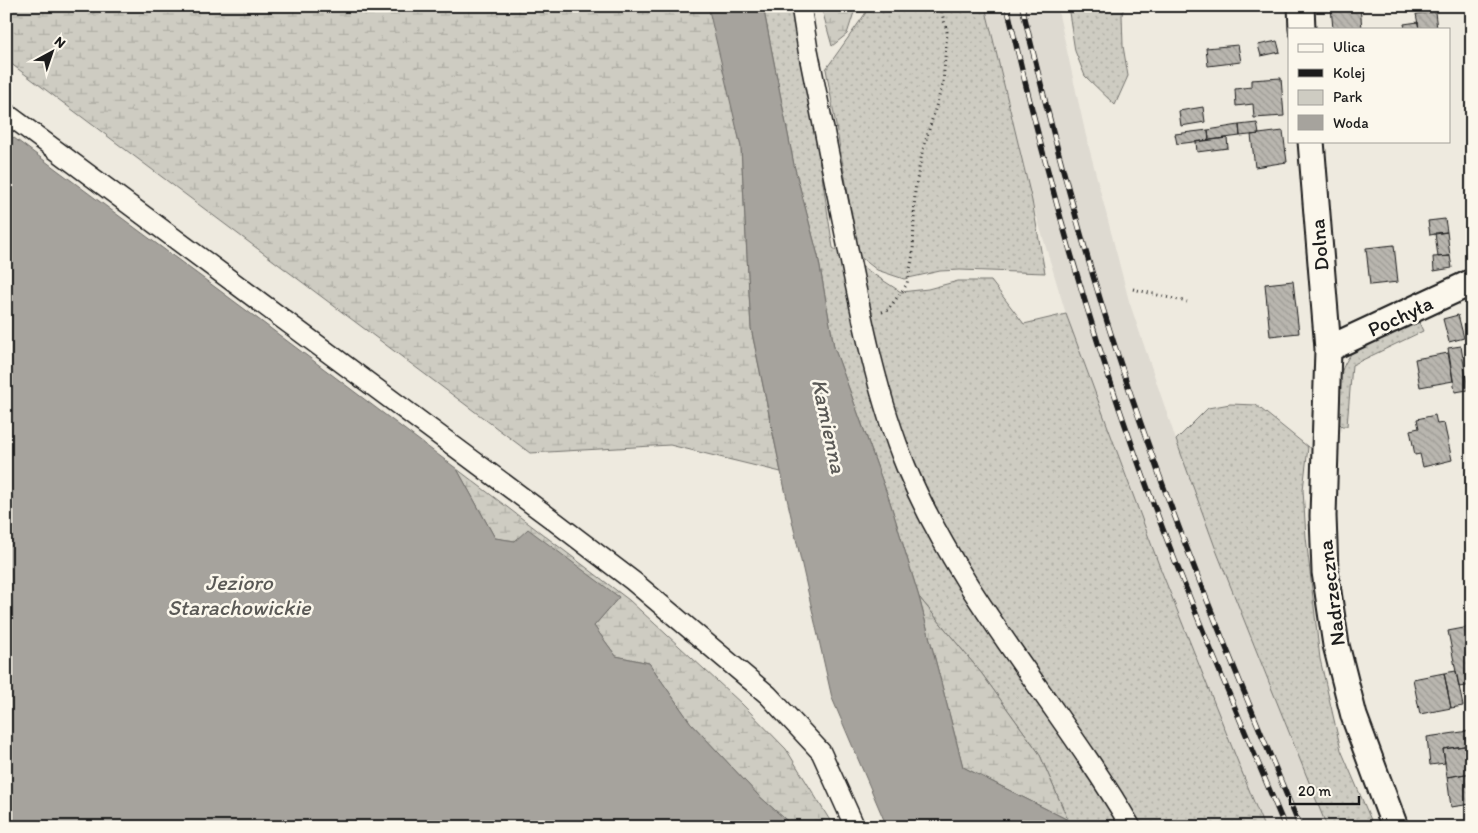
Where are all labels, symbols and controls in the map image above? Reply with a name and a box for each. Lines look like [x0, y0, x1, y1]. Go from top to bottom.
north arrow [28, 28, 78, 78]
legend [1288, 28, 1450, 142]
text: N [51, 33, 69, 52]
text: Ulica [1333, 38, 1366, 56]
text: Kolej [1333, 64, 1365, 82]
text: Park [1333, 88, 1363, 106]
text: Woda [1333, 114, 1369, 132]
street label: Dolna [1304, 218, 1334, 272]
street label: Pochyła [1363, 290, 1437, 342]
water label: Kamienna [806, 376, 852, 476]
street label: Nadrzeczna [1312, 539, 1350, 647]
water label: Jezioro Starachowickie [167, 569, 312, 621]
scale bar [1290, 773, 1359, 805]
text: 20 m [1298, 782, 1332, 800]

